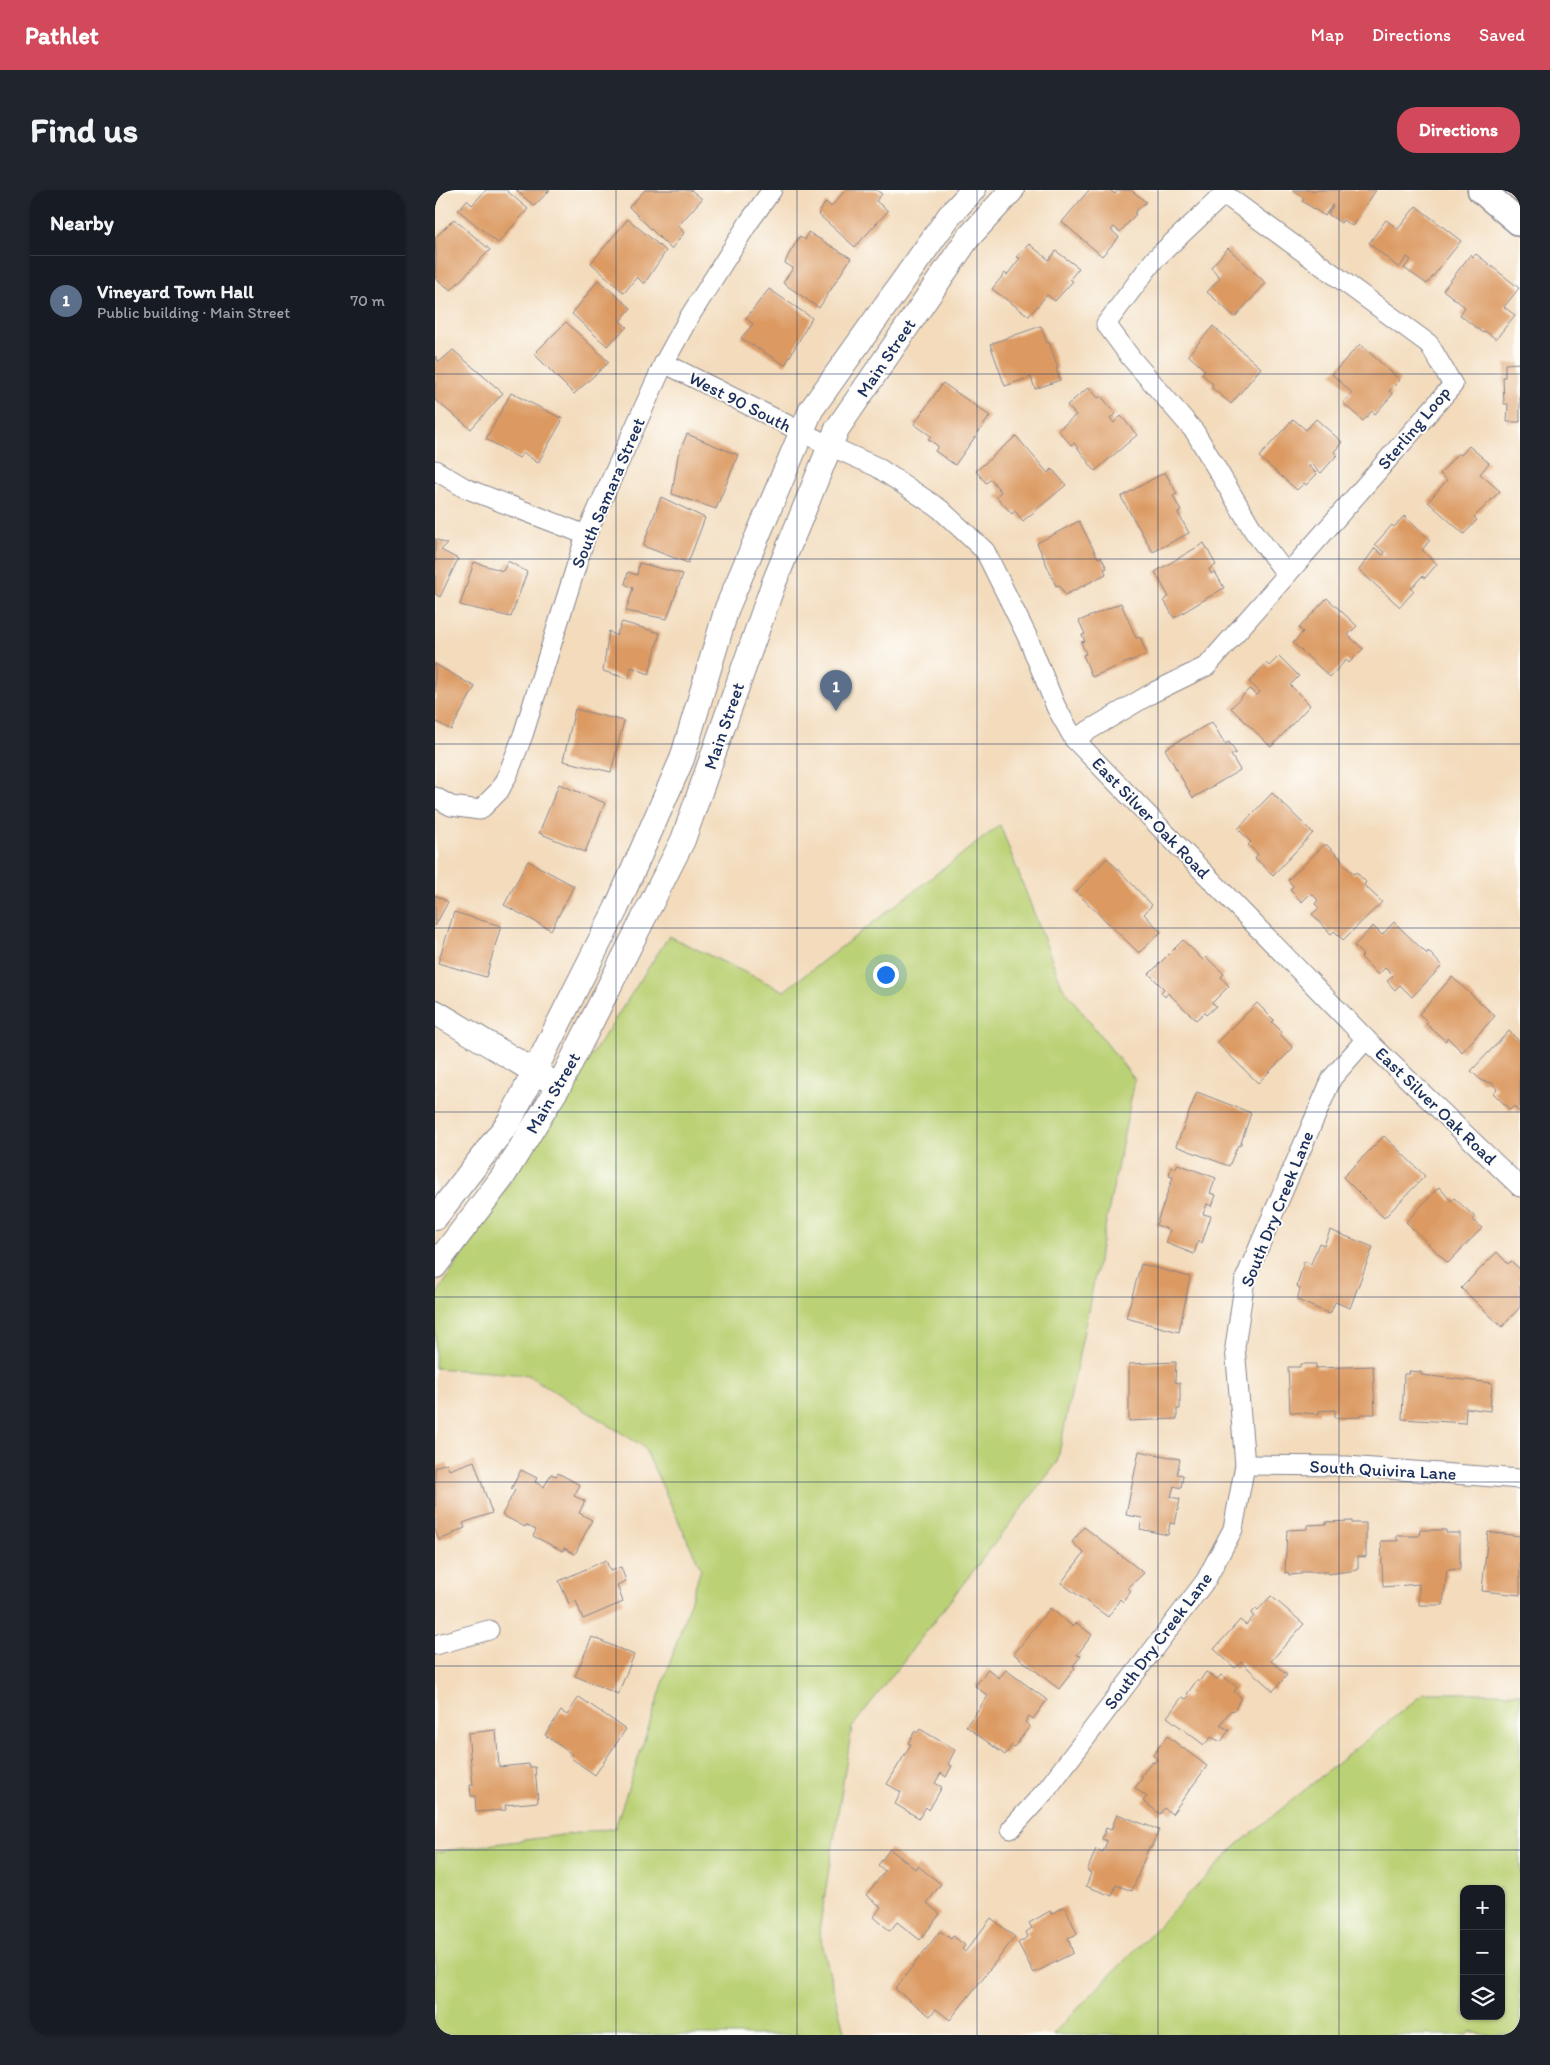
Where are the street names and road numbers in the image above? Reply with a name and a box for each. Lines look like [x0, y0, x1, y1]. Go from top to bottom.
street label: Main Street [852, 314, 921, 402]
street label: West 90 South [685, 367, 795, 437]
street label: Sterling Loop [1373, 382, 1455, 474]
street label: South Samara Street [566, 414, 650, 572]
street label: Main Street [699, 679, 749, 772]
street label: East Silver Oak Road [1087, 753, 1215, 883]
street label: East Silver Oak Road [1371, 1042, 1501, 1170]
street label: Main Street [521, 1048, 585, 1138]
street label: South Dry Creek Lane [1236, 1128, 1318, 1290]
street label: South Quivira Lane [1309, 1455, 1457, 1485]
street label: South Dry Creek Lane [1099, 1568, 1217, 1714]

